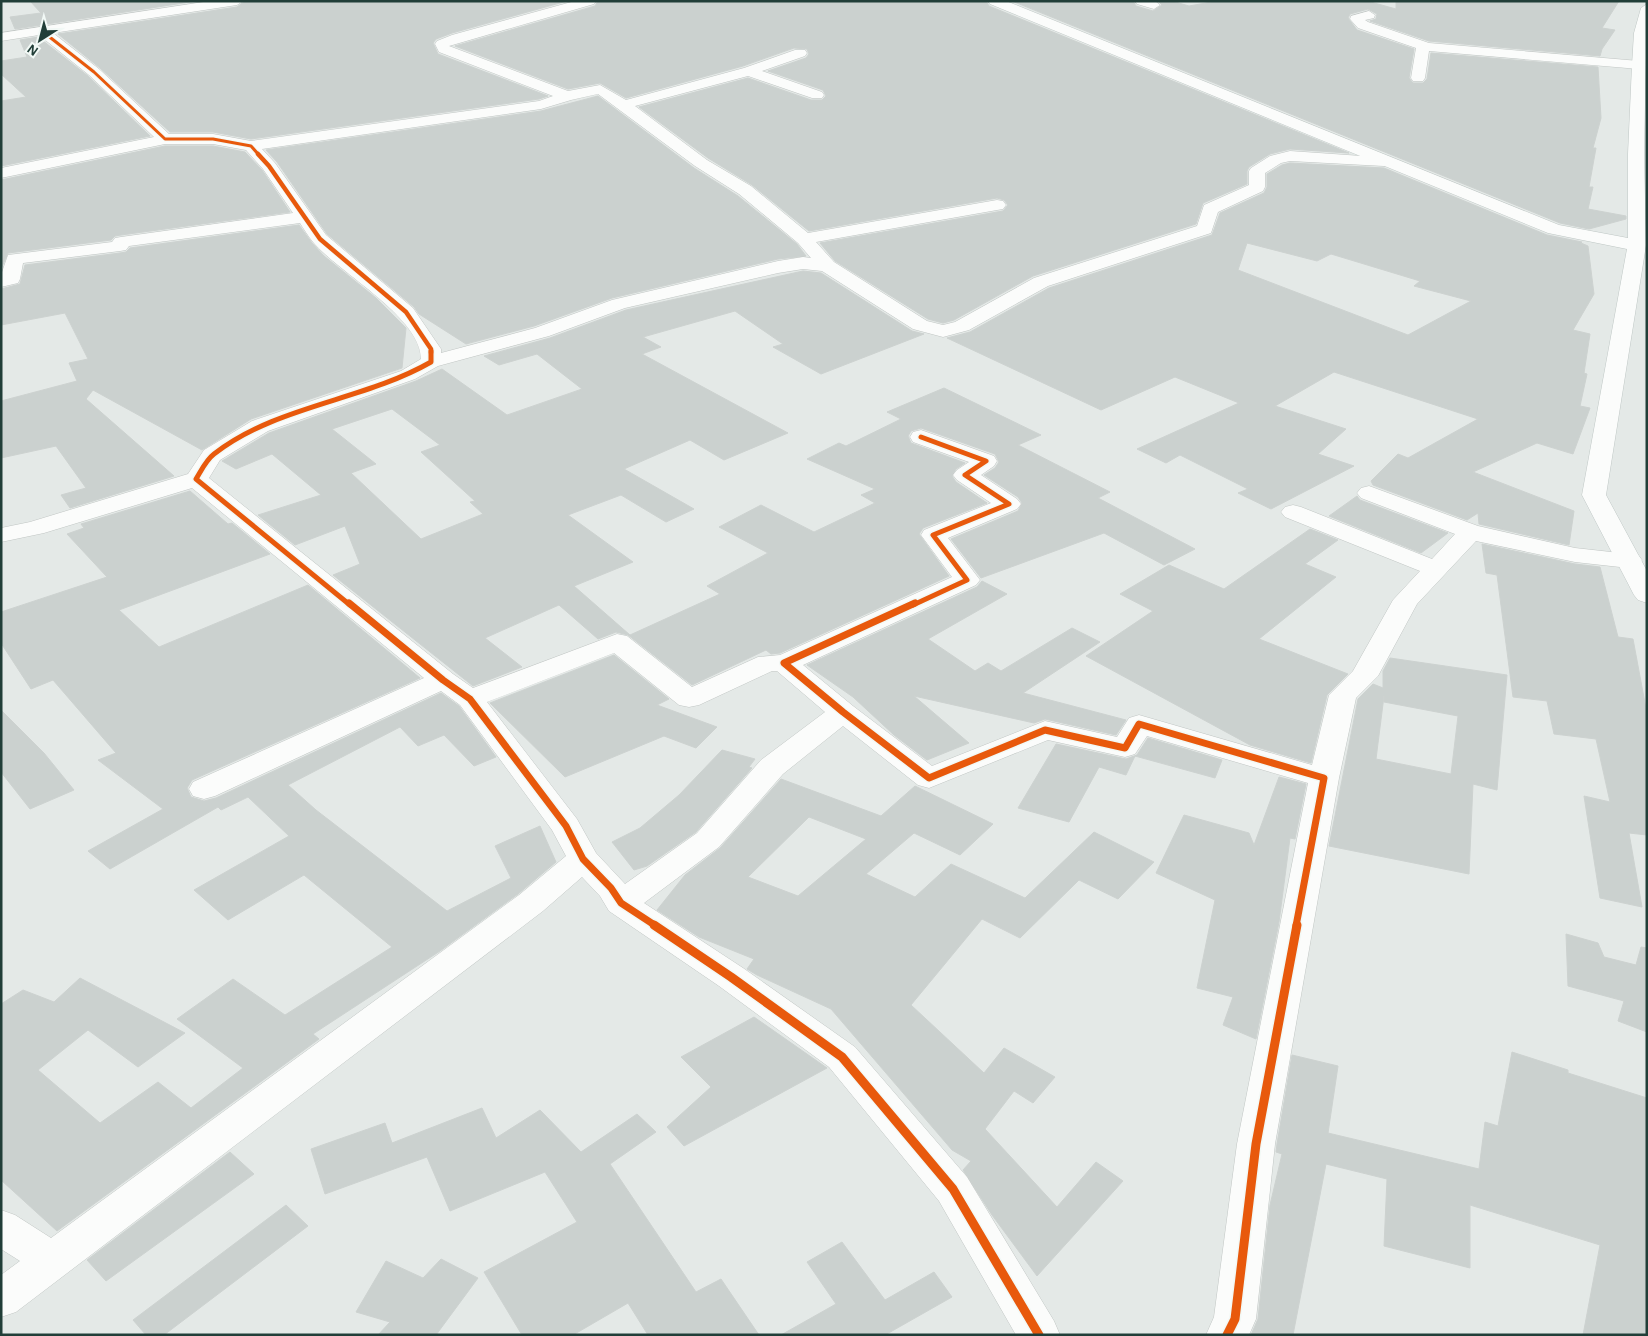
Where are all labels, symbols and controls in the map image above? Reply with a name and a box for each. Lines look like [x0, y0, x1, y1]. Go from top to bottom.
north arrow [15, 15, 65, 65]
text: N [25, 41, 41, 58]

